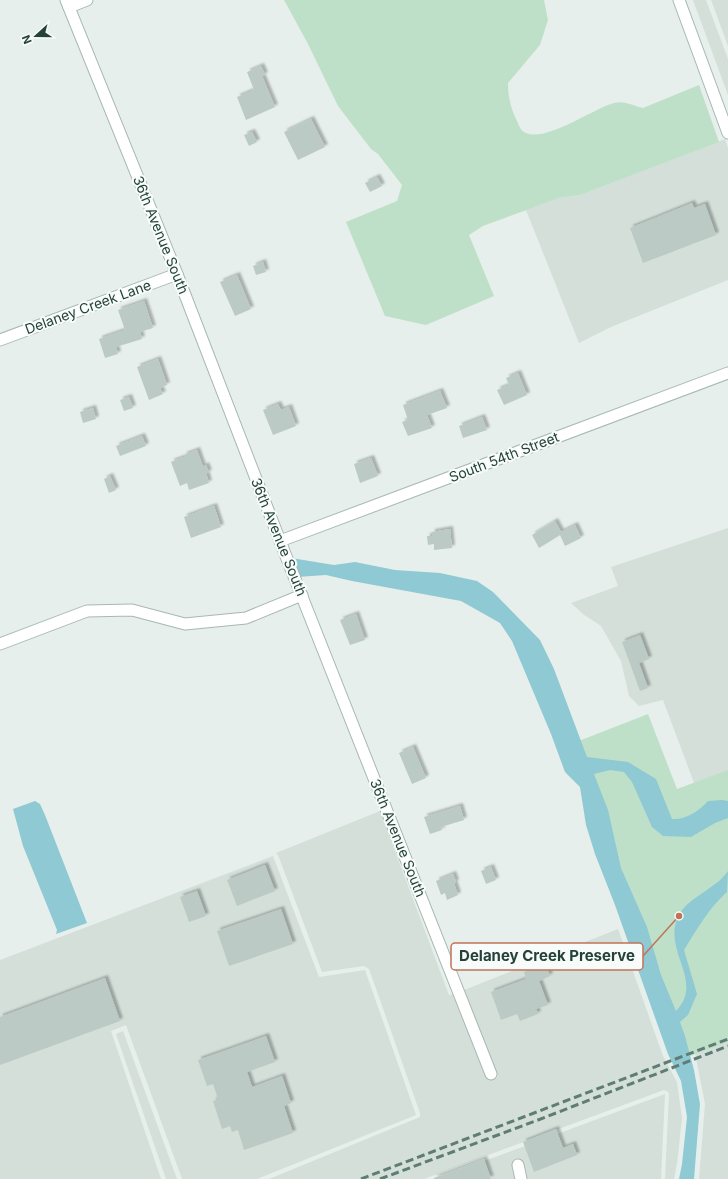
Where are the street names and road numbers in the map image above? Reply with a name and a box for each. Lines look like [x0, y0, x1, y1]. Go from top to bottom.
street label: 36th Avenue South [130, 173, 193, 296]
street label: Delaney Creek Lane [22, 276, 153, 337]
street label: South 54th Street [446, 428, 562, 485]
street label: 36th Avenue South [248, 475, 311, 598]
street label: 36th Avenue South [367, 776, 430, 899]

